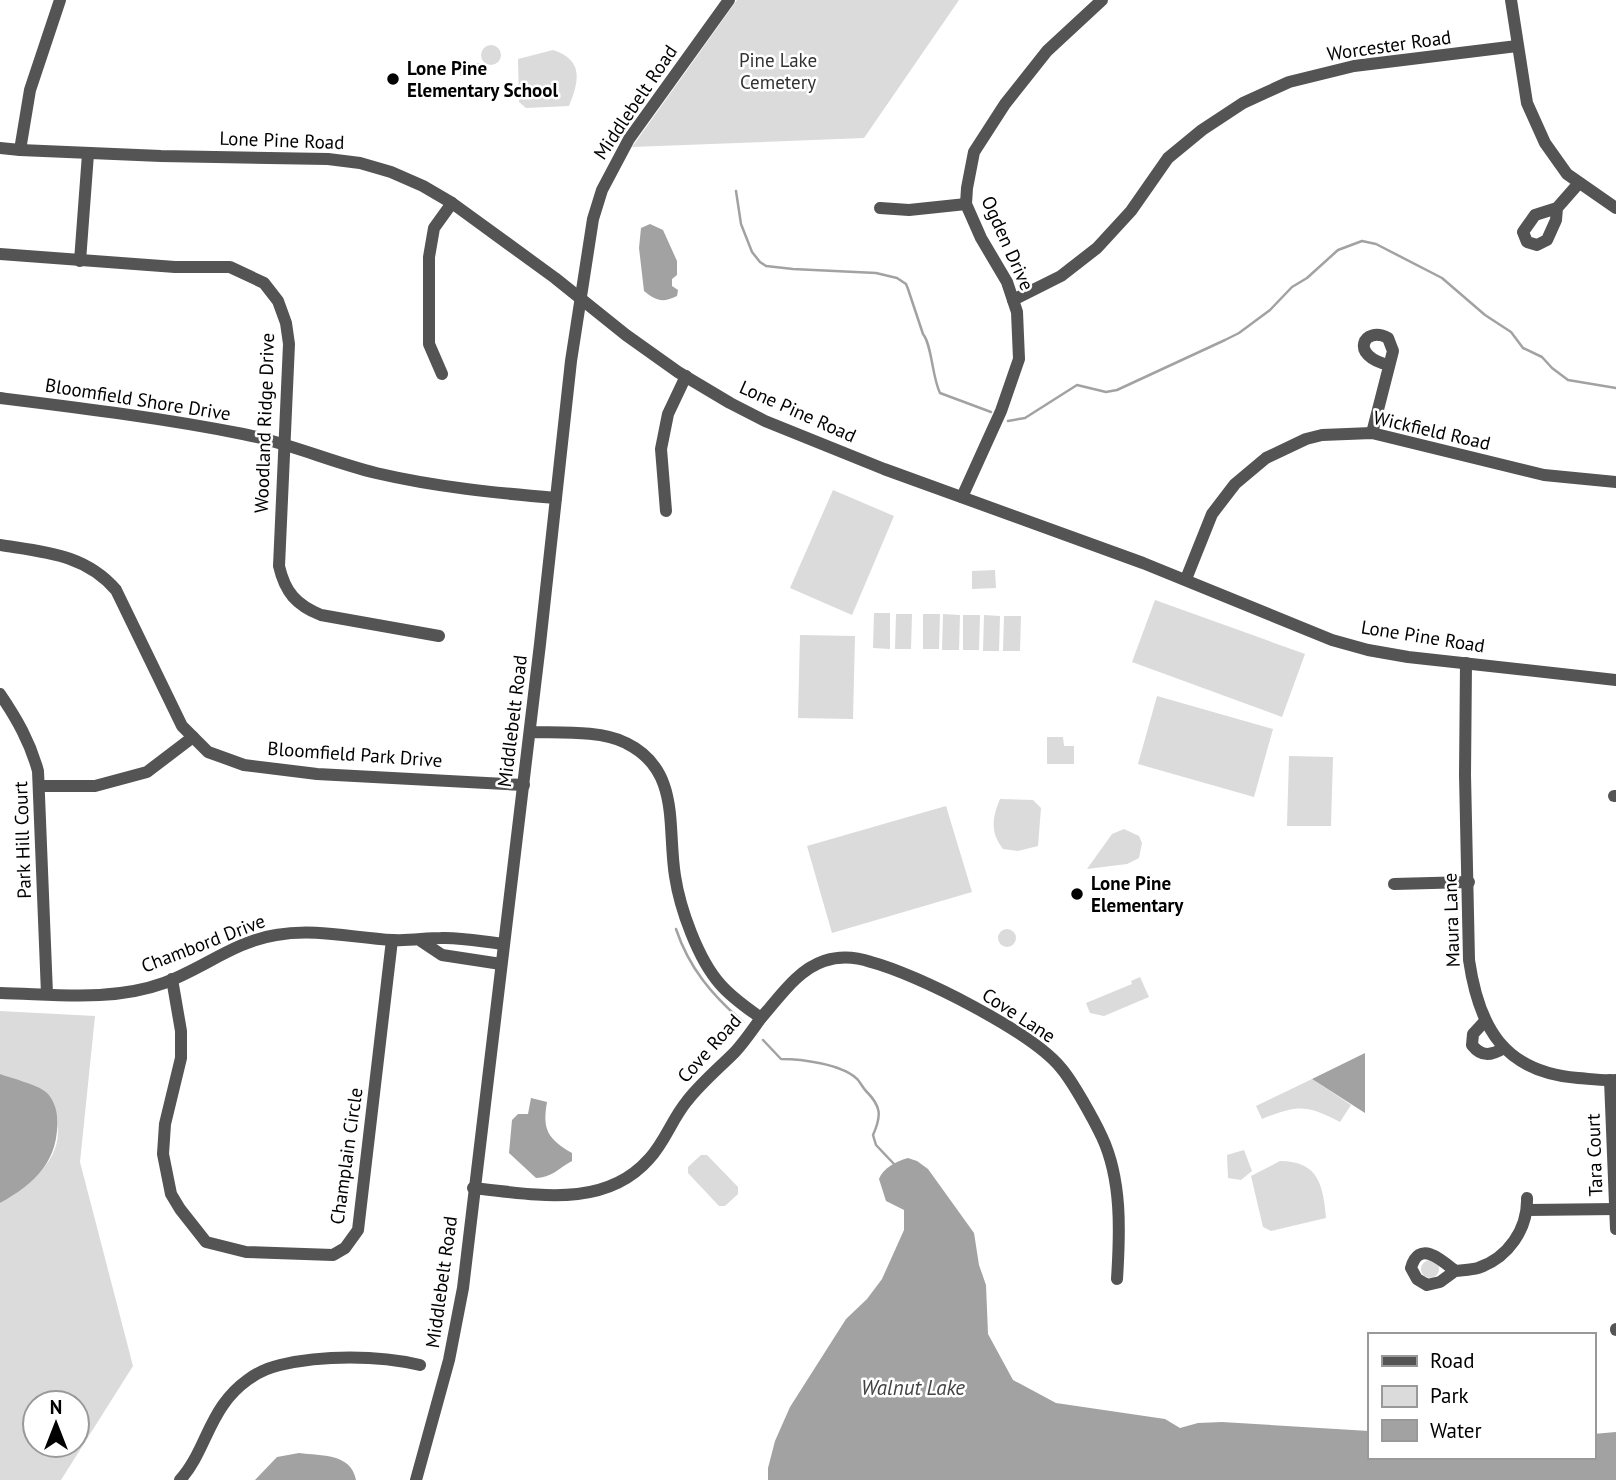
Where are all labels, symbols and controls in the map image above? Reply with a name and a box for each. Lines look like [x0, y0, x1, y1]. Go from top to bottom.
street label: Worcester Road [1325, 24, 1453, 66]
street label: Middlebelt Road [588, 40, 682, 164]
park label: Pine Lake Cemetery [739, 48, 817, 94]
place label: Lone Pine Elementary School [407, 56, 558, 102]
marker: Lone Pine Elementary School [385, 71, 401, 87]
street label: Lone Pine Road [219, 126, 345, 154]
street label: Ogden Drive [976, 192, 1040, 294]
street label: Woodland Ridge Drive [249, 332, 279, 514]
street label: Bloomfield Shore Drive [43, 372, 233, 426]
street label: Lone Pine Road [736, 375, 860, 447]
street label: Wickfield Road [1371, 405, 1493, 455]
street label: Lone Pine Road [1359, 614, 1487, 658]
street label: Middlebelt Road [492, 654, 532, 788]
street label: Bloomfield Park Drive [267, 736, 443, 772]
street label: Park Hill Court [8, 780, 36, 899]
place label: Lone Pine Elementary [1091, 871, 1184, 917]
street label: Maura Lane [1437, 872, 1465, 968]
marker: Lone Pine Elementary [1069, 886, 1085, 902]
street label: Chambord Drive [138, 908, 268, 978]
street label: Cove Lane [978, 982, 1060, 1048]
street label: Cove Road [672, 1009, 746, 1087]
street label: Champlain Circle [325, 1086, 367, 1226]
street label: Tara Court [1581, 1113, 1607, 1197]
street label: Middlebelt Road [420, 1214, 462, 1350]
legend [1368, 1333, 1595, 1459]
text: Road [1430, 1347, 1474, 1374]
water label: Walnut Lake [861, 1374, 965, 1401]
text: Park [1430, 1382, 1469, 1409]
north arrow [21, 1389, 91, 1459]
text: N [50, 1395, 62, 1419]
text: Water [1430, 1417, 1482, 1444]

